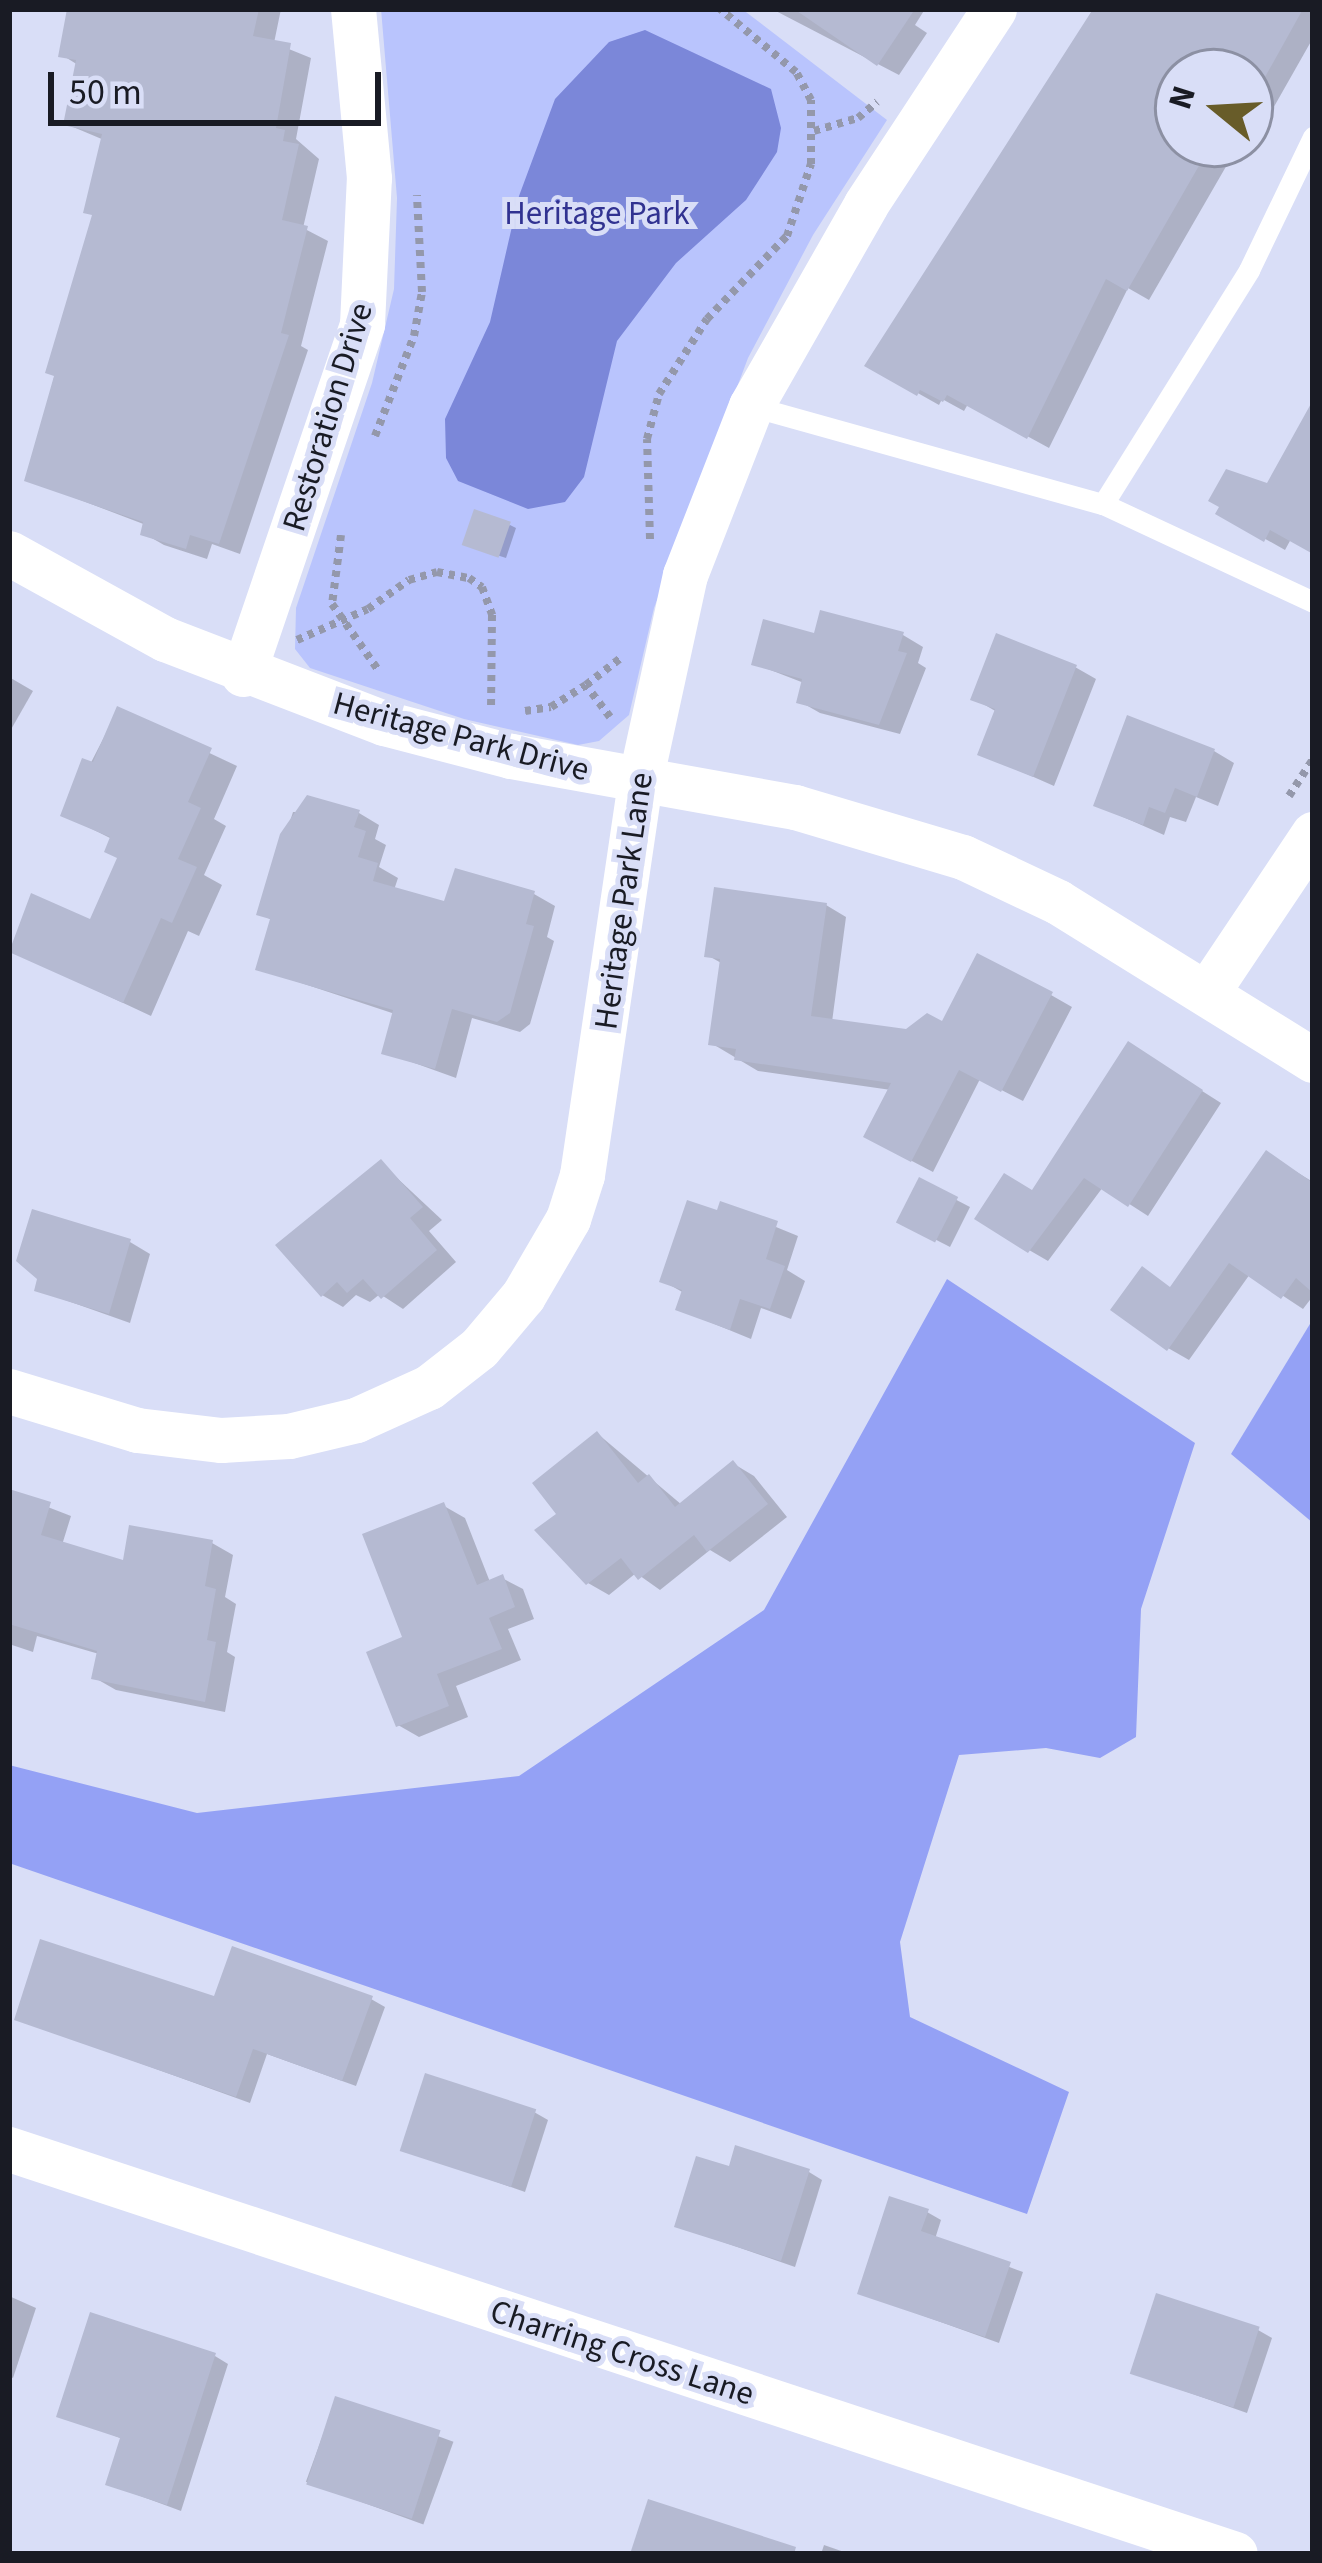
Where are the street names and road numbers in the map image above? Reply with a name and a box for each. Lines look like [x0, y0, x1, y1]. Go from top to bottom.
street label: Restoration Drive [274, 298, 382, 536]
street label: Heritage Park Drive [329, 684, 593, 790]
street label: Heritage Park Lane [586, 770, 662, 1032]
street label: Charring Cross Lane [485, 2292, 759, 2414]

